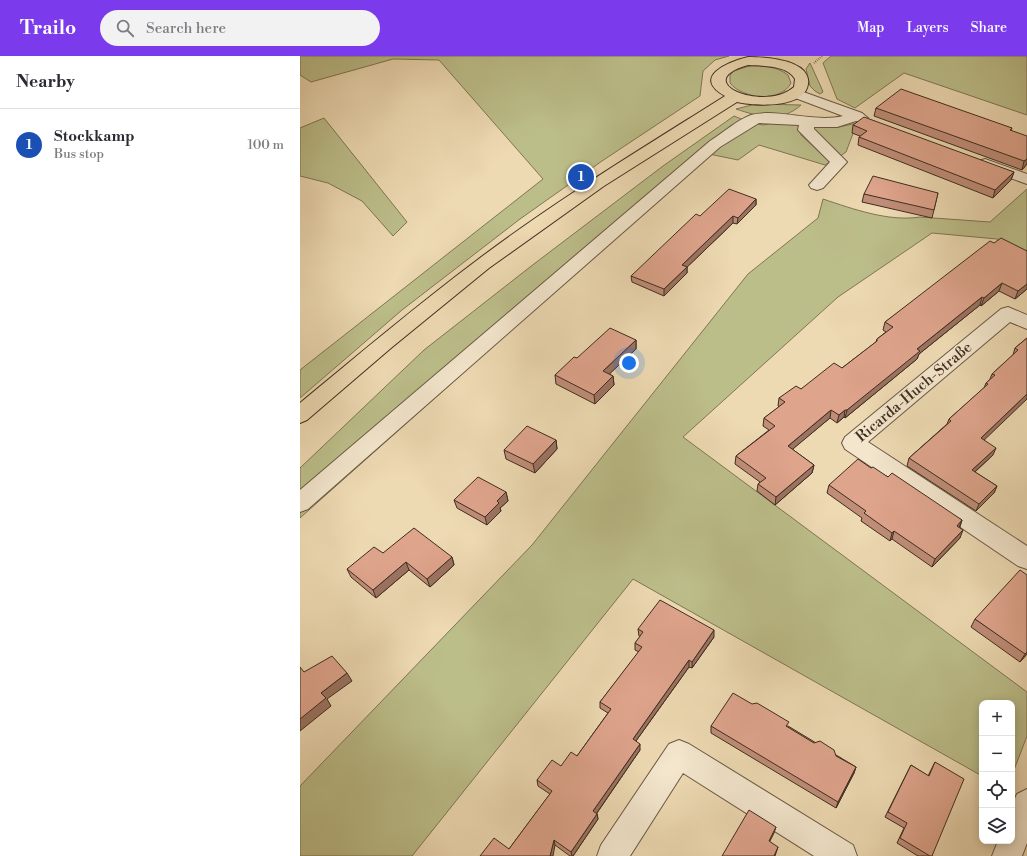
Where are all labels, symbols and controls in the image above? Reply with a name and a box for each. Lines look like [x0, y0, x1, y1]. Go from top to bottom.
search box [100, 10, 380, 46]
text: Trailo [20, 16, 76, 40]
icon: search [114, 17, 136, 39]
text: Search here [146, 19, 226, 38]
text: Map [857, 19, 884, 37]
text: Layers [906, 19, 949, 37]
text: Share [971, 19, 1007, 37]
text: Nearby [16, 71, 75, 93]
text: Stockkamp [54, 127, 134, 146]
text: 1 [26, 137, 32, 153]
text: 100 m [248, 137, 284, 153]
text: Bus stop [54, 146, 104, 162]
pin: 1 [568, 162, 594, 192]
street label: Ricarda-Huch-Straße [852, 338, 976, 446]
your location [619, 353, 639, 373]
map controls [979, 700, 1015, 844]
button: + [979, 700, 1015, 736]
button: − [979, 736, 1015, 772]
button: locate [979, 772, 1015, 808]
button: layers [979, 808, 1015, 844]

